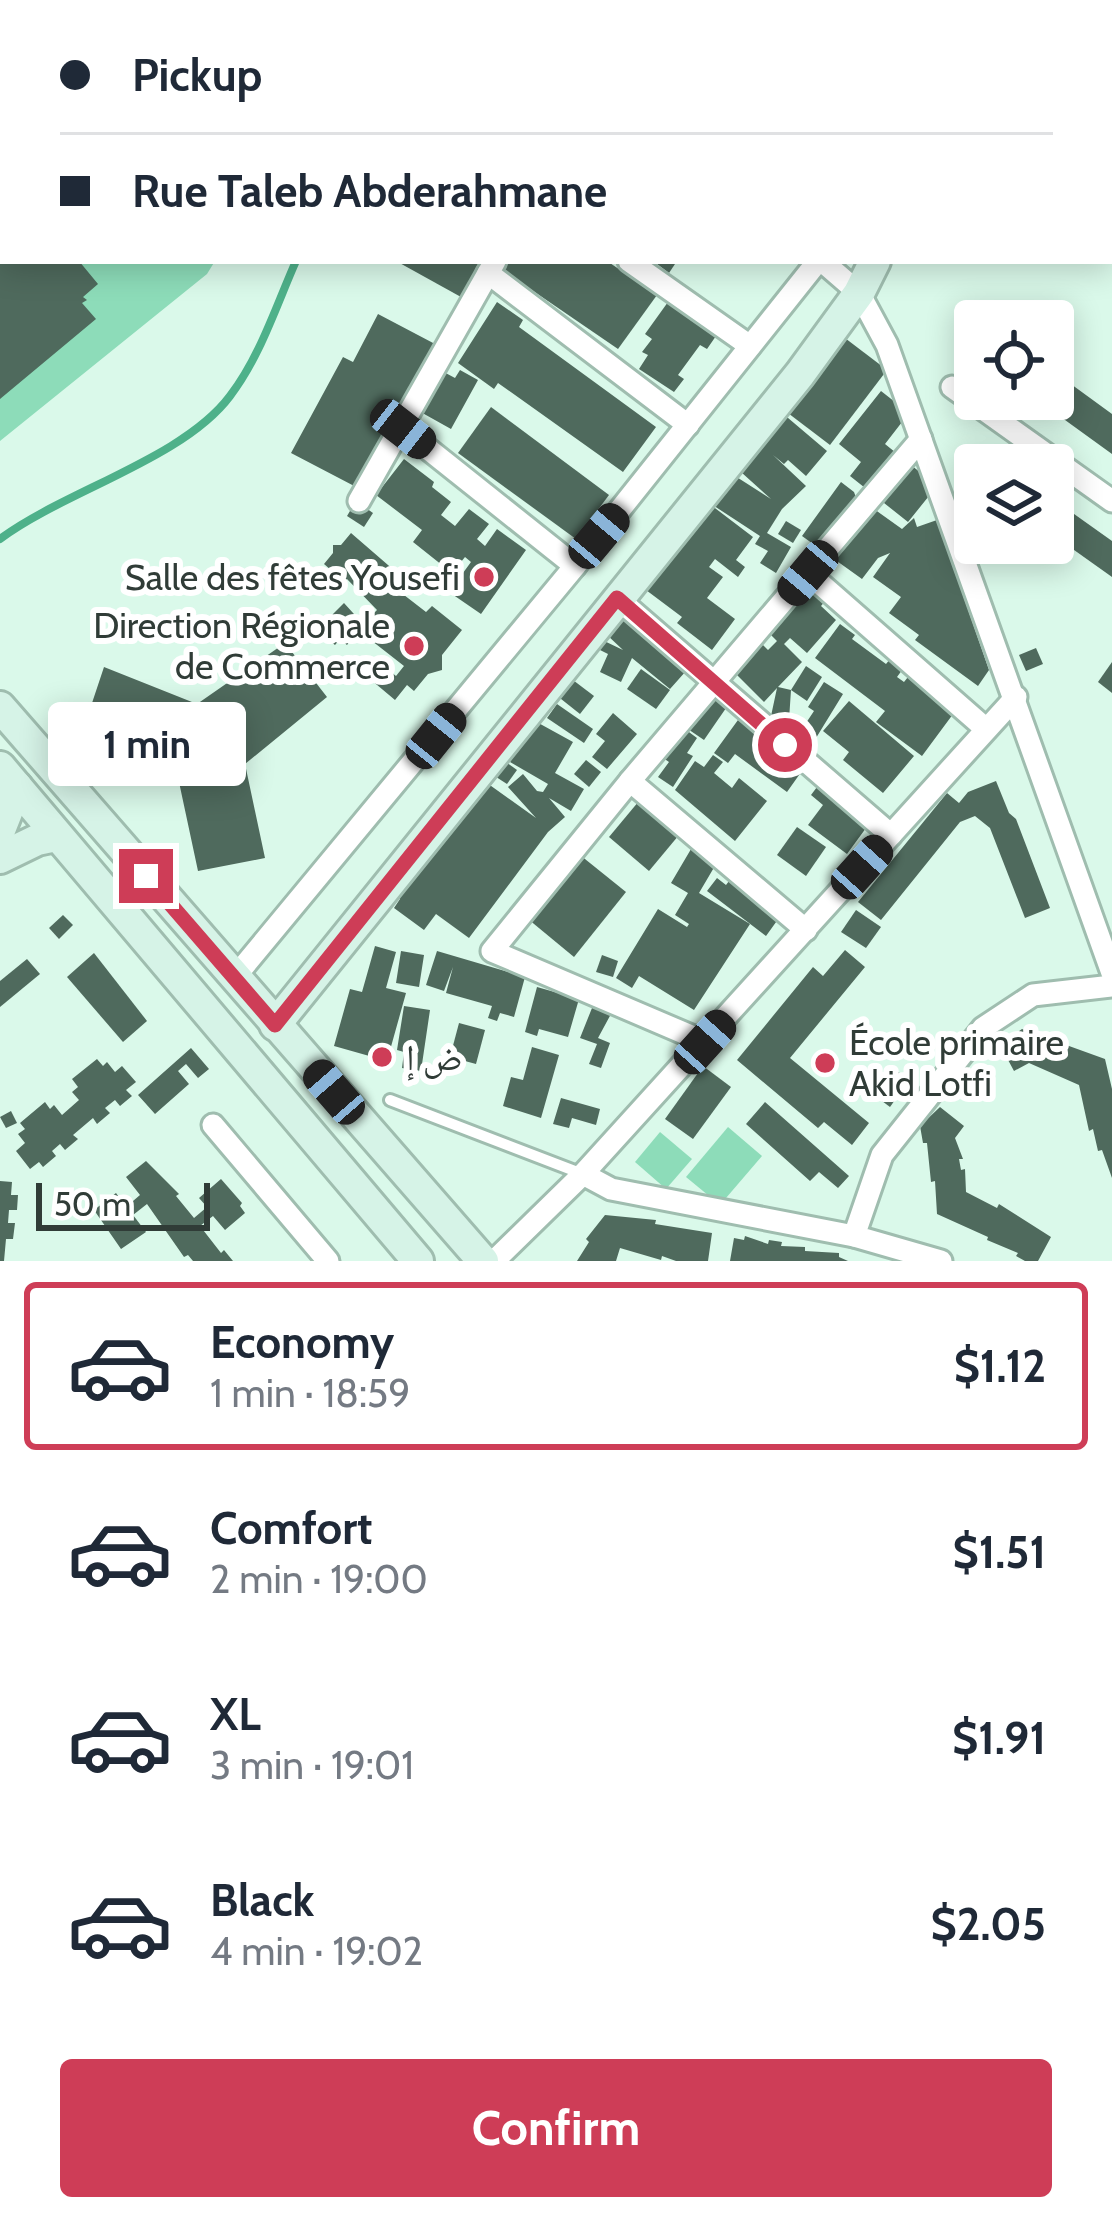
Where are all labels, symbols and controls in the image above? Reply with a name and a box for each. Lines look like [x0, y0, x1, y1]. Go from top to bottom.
text: Pickup [132, 48, 262, 102]
text: Rue Taleb Abderahmane [132, 164, 607, 218]
map controls [954, 300, 1074, 564]
button: locate [954, 300, 1074, 420]
car [364, 393, 442, 465]
button: layers [954, 444, 1074, 564]
car [562, 497, 636, 575]
car [771, 534, 845, 612]
place label: Salle des fêtes Yousefi [125, 555, 460, 599]
marker: Salle des fêtes Yousefi [471, 564, 497, 590]
place label: Direction Régionale de Commerce [93, 603, 390, 688]
marker: Direction Régionale de Commerce [401, 633, 427, 659]
car [399, 697, 473, 775]
callout: 1 min [47, 702, 245, 786]
route start [758, 718, 812, 772]
text: 1 min [103, 720, 191, 768]
car [825, 828, 899, 906]
route end [119, 849, 173, 903]
car [668, 1003, 742, 1081]
place label: École primaire Akid Lotfi [849, 1020, 1064, 1105]
place label: ض إ [406, 1035, 462, 1081]
marker: ض إ [369, 1044, 395, 1070]
marker: École primaire Akid Lotfi [812, 1050, 838, 1076]
car [297, 1053, 371, 1131]
scale bar [36, 1177, 210, 1230]
text: 50 m [54, 1184, 131, 1224]
icon: car [66, 1312, 174, 1420]
text: Economy [210, 1315, 394, 1369]
text: $1.12 [954, 1339, 1046, 1393]
text: 1 min · 18:59 [210, 1369, 410, 1417]
icon: car [66, 1498, 174, 1606]
text: Comfort [210, 1501, 373, 1555]
text: $1.51 [953, 1525, 1046, 1579]
text: 2 min · 19:00 [210, 1555, 428, 1603]
icon: car [66, 1684, 174, 1792]
text: XL [210, 1687, 261, 1741]
text: $1.91 [952, 1711, 1046, 1765]
text: 3 min · 19:01 [210, 1741, 414, 1789]
icon: car [66, 1870, 174, 1978]
text: Black [210, 1873, 314, 1927]
text: $2.05 [931, 1897, 1046, 1951]
text: 4 min · 19:02 [210, 1927, 423, 1975]
button: Confirm [60, 2059, 1052, 2197]

